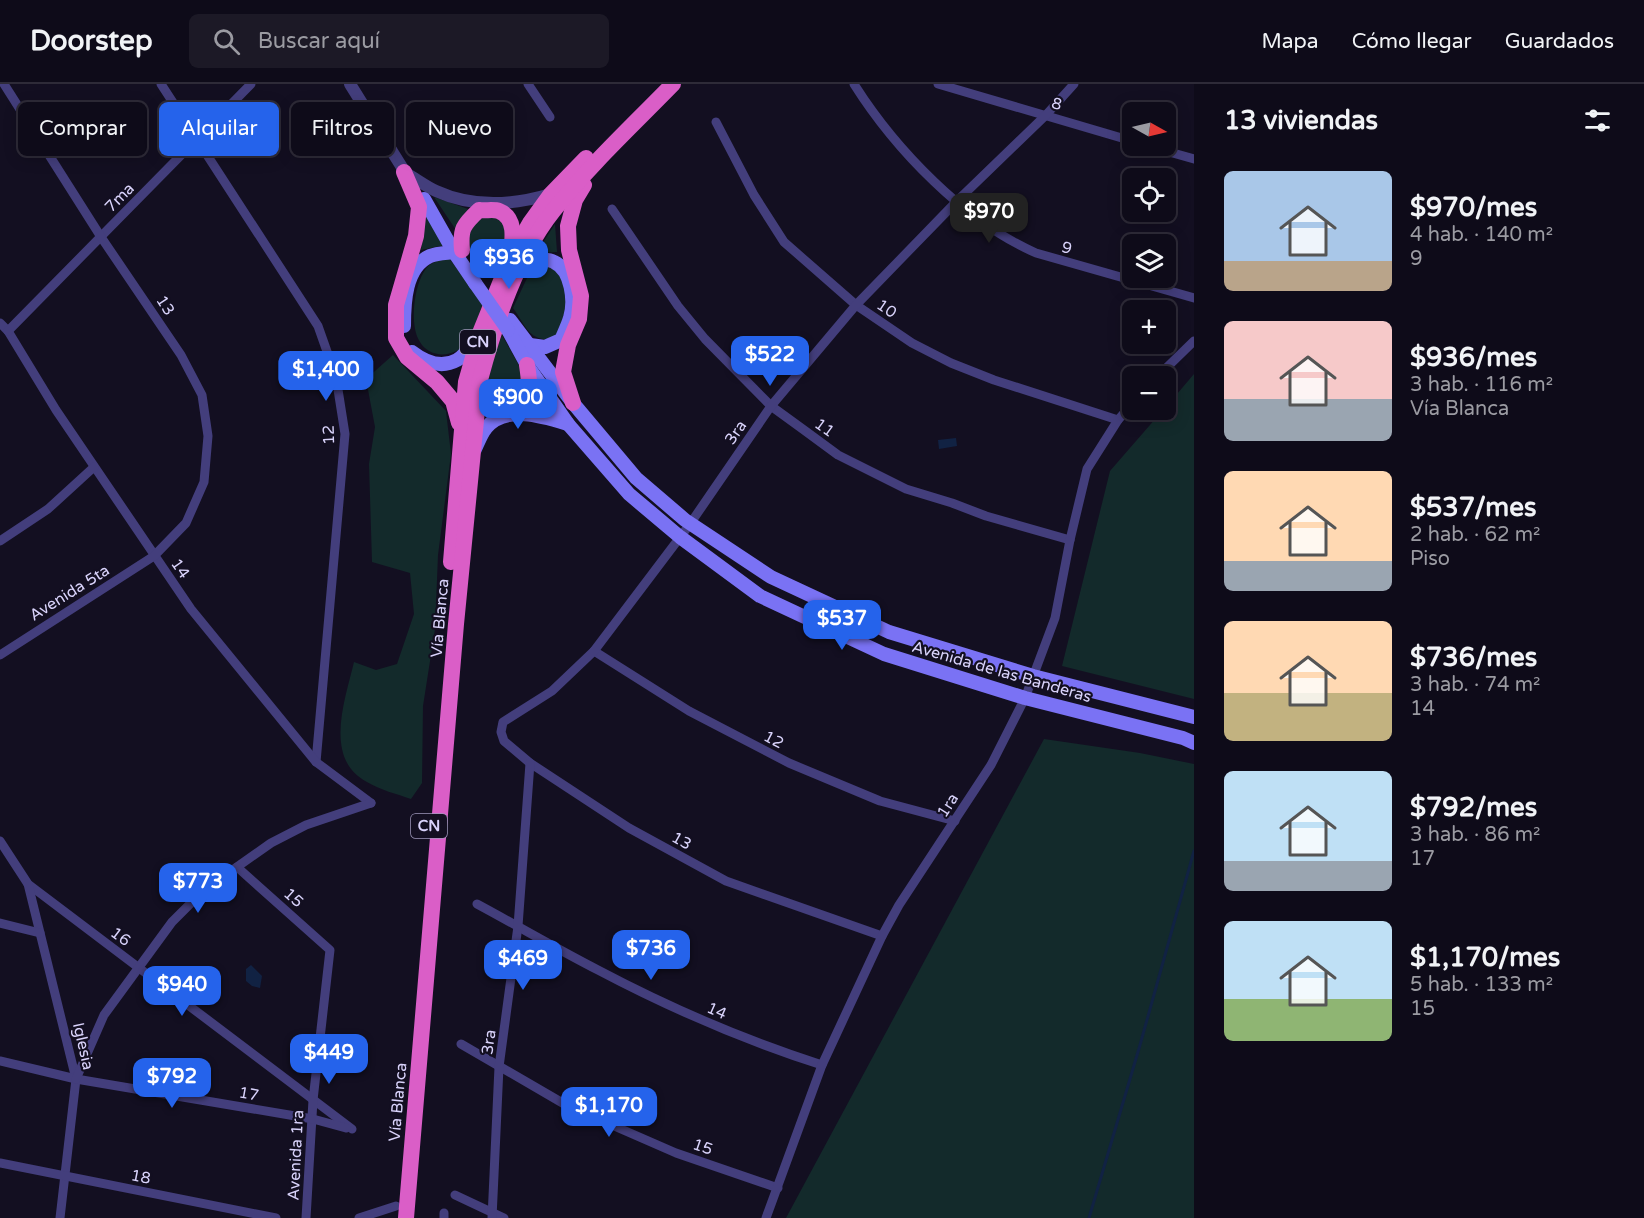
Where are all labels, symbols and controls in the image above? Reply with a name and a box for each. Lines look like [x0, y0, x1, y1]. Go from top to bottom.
search box [189, 14, 609, 68]
text: Doorstep [30, 24, 153, 58]
icon: search [210, 25, 243, 58]
text: Buscar aquí [258, 28, 380, 54]
text: Mapa [1261, 29, 1319, 54]
text: Cómo llegar [1352, 29, 1472, 54]
text: Guardados [1505, 29, 1614, 54]
street label: 8 [1049, 93, 1064, 115]
chip: Comprar [18, 102, 147, 156]
chip: Alquilar [159, 102, 279, 156]
chip: Filtros [291, 102, 394, 156]
chip: Nuevo [406, 102, 513, 156]
north arrow [1122, 102, 1176, 156]
map controls [1122, 102, 1176, 420]
icon: filters [1581, 104, 1614, 137]
text: 13 viviendas [1224, 105, 1378, 136]
button: locate [1122, 168, 1176, 222]
street label: 7ma [101, 179, 139, 217]
text: $970/mes [1410, 192, 1537, 223]
pin: $970 [953, 193, 1025, 244]
icon: home [1272, 195, 1344, 267]
text: $970 [964, 200, 1014, 224]
text: 4 hab. · 140 m² [1410, 223, 1553, 247]
button: layers [1122, 234, 1176, 288]
street label: 9 [1059, 237, 1074, 259]
pin: $936 [473, 239, 545, 290]
text: $936 [484, 246, 534, 270]
text: 9 [1410, 247, 1423, 271]
street label: 13 [151, 292, 179, 319]
street label: 10 [873, 295, 900, 323]
button: + [1122, 300, 1176, 354]
road number: CN [460, 330, 496, 354]
pin: $522 [734, 336, 806, 387]
text: $936/mes [1410, 342, 1537, 373]
text: $522 [745, 343, 795, 367]
icon: home [1272, 345, 1344, 417]
pin: $1,400 [277, 351, 375, 402]
text: $1,400 [292, 358, 360, 382]
button: − [1122, 366, 1176, 420]
text: 3 hab. · 116 m² [1410, 373, 1553, 397]
pin: $900 [482, 379, 554, 430]
text: $900 [493, 386, 543, 410]
text: Vía Blanca [1410, 397, 1509, 421]
street label: 11 [810, 414, 838, 442]
street label: 3ra [720, 417, 751, 449]
street label: 12 [319, 425, 339, 445]
text: $537/mes [1410, 492, 1536, 523]
icon: home [1272, 495, 1344, 567]
text: 2 hab. · 62 m² [1410, 523, 1540, 547]
text: Piso [1410, 547, 1450, 571]
street label: 14 [166, 555, 194, 583]
street label: Avenida 5ta [26, 560, 113, 625]
street label: Vía Blanca [427, 578, 453, 658]
pin: $537 [806, 600, 878, 651]
text: $537 [817, 607, 867, 631]
street label: Avenida de las Banderas [910, 637, 1094, 707]
text: $736/mes [1410, 642, 1537, 673]
icon: home [1272, 645, 1344, 717]
text: 3 hab. · 74 m² [1410, 673, 1540, 697]
text: 14 [1410, 697, 1435, 721]
street label: 12 [760, 726, 787, 753]
street label: 1ra [933, 790, 963, 822]
text: $792/mes [1410, 792, 1537, 823]
icon: home [1272, 795, 1344, 867]
road number: CN [411, 814, 447, 838]
text: 3 hab. · 86 m² [1410, 823, 1540, 847]
street label: 13 [668, 827, 695, 854]
text: 17 [1410, 847, 1435, 871]
pin: $773 [162, 863, 234, 914]
text: $773 [173, 870, 223, 894]
street label: 15 [279, 884, 307, 912]
street label: 16 [106, 923, 134, 951]
pin: $736 [615, 930, 687, 981]
text: $736 [626, 937, 676, 961]
pin: $469 [487, 940, 559, 991]
text: $1,170/mes [1410, 942, 1560, 973]
icon: home [1272, 945, 1344, 1017]
text: $469 [498, 947, 548, 971]
pin: $940 [146, 966, 218, 1017]
text: $940 [157, 973, 207, 997]
text: 5 hab. · 133 m² [1410, 973, 1553, 997]
text: 15 [1410, 997, 1435, 1021]
street label: 14 [703, 998, 730, 1024]
street label: Iglesia [68, 1021, 98, 1072]
street label: 3ra [477, 1028, 501, 1056]
pin: $449 [293, 1034, 365, 1085]
text: $449 [304, 1041, 354, 1065]
pin: $792 [136, 1058, 208, 1109]
street label: Vía Blanca [385, 1062, 411, 1142]
text: $792 [147, 1065, 197, 1089]
street label: 17 [237, 1082, 260, 1106]
pin: $1,170 [560, 1087, 658, 1138]
text: $1,170 [575, 1094, 643, 1118]
street label: Avenida 1ra [284, 1109, 308, 1201]
street label: 15 [690, 1134, 715, 1160]
street label: 18 [129, 1165, 153, 1189]

